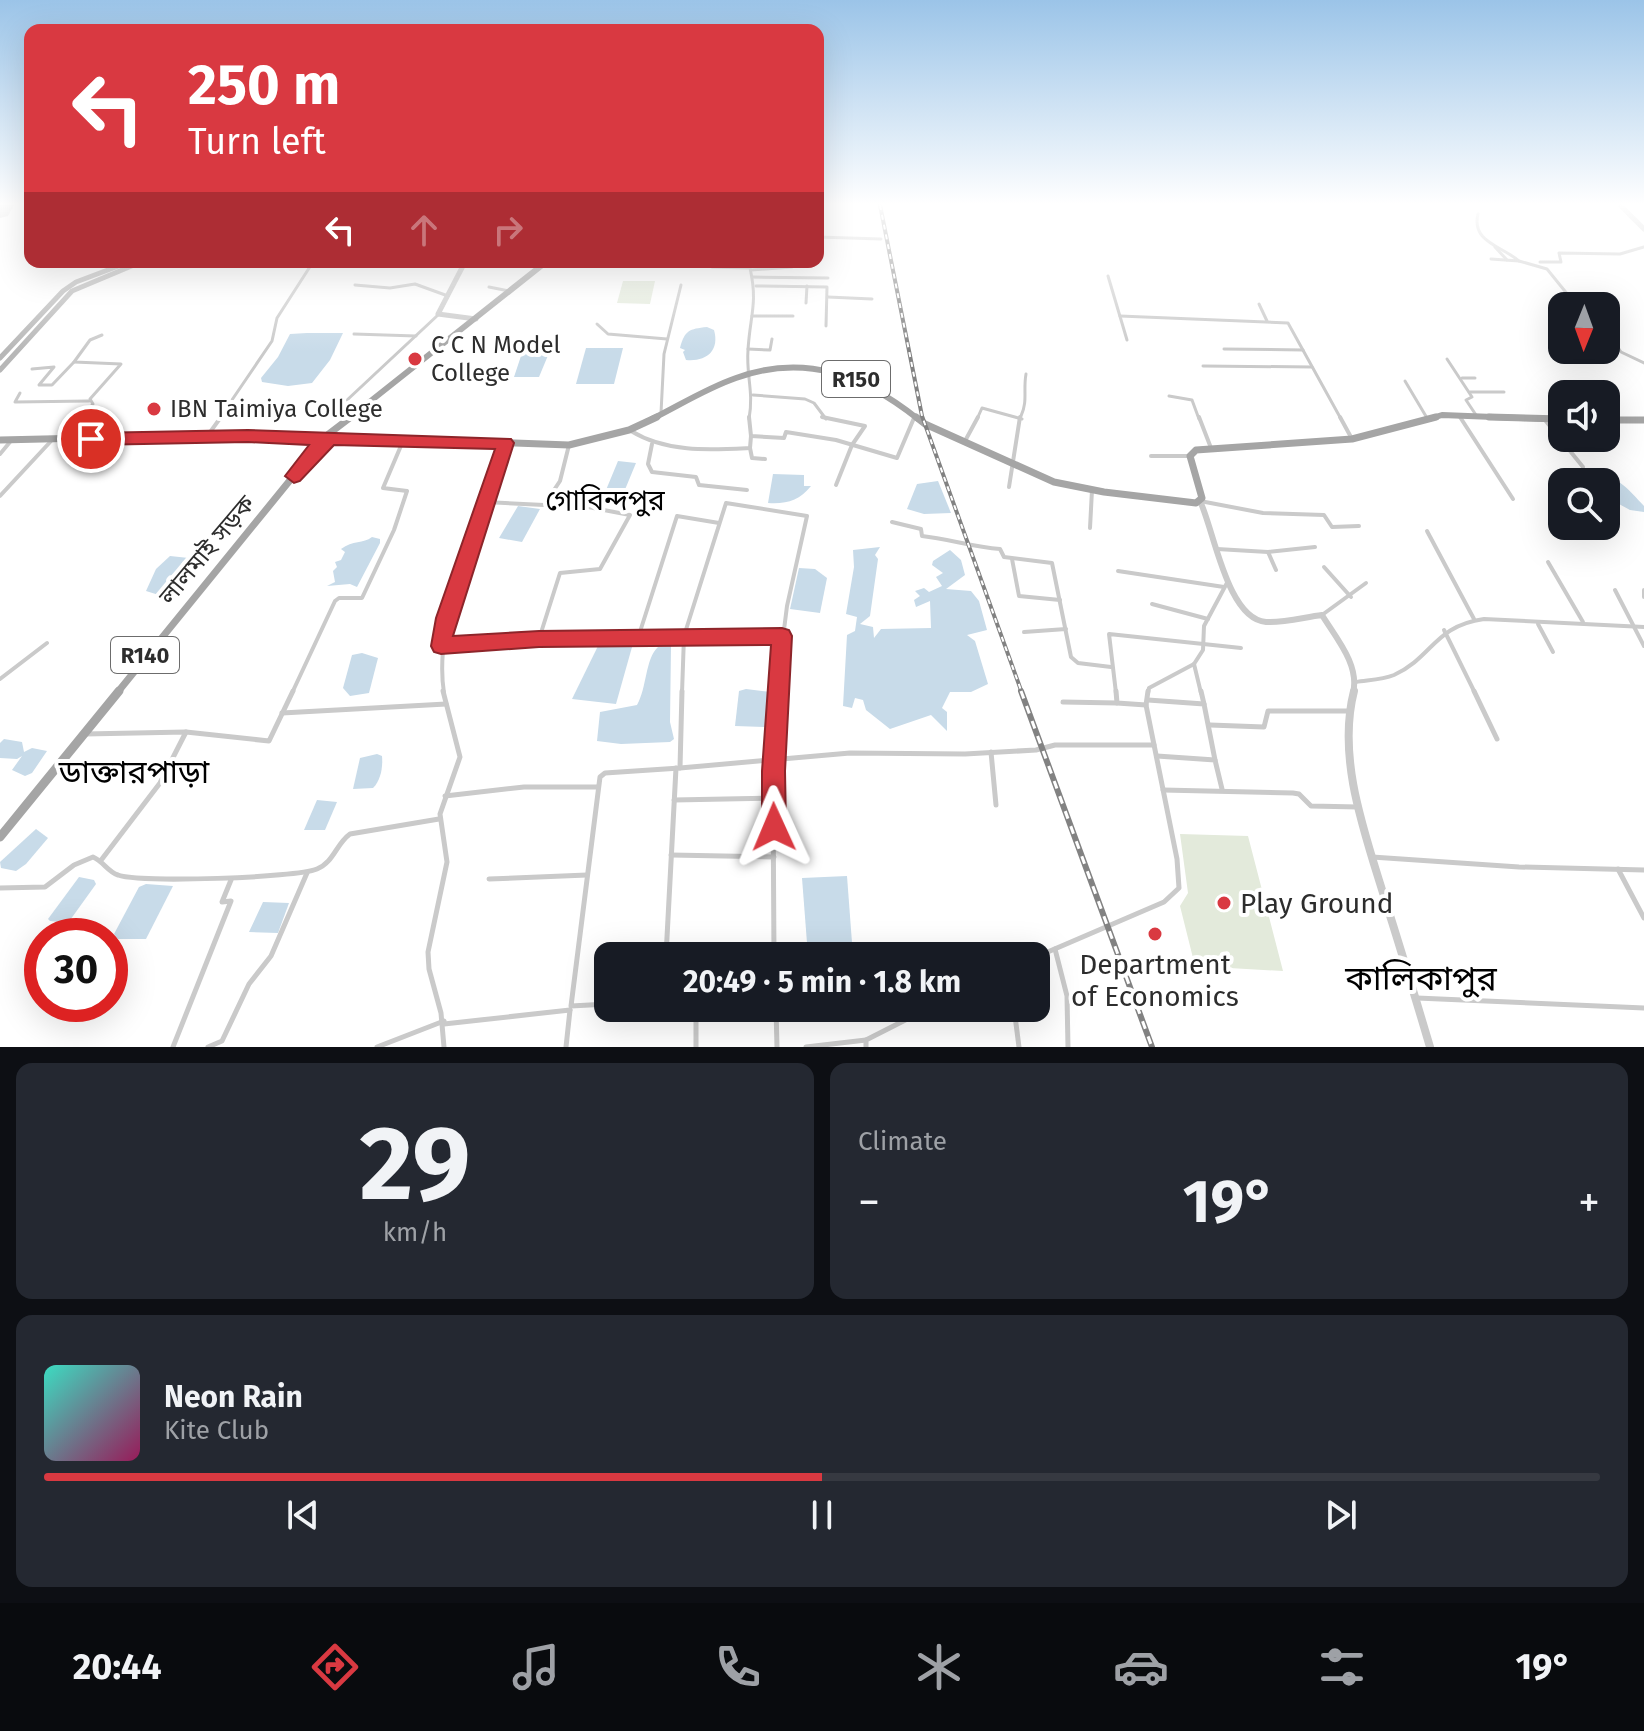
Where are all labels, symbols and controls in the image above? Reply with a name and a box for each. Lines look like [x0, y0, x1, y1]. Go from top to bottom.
text: 250 m [188, 52, 340, 119]
icon: left [56, 56, 160, 160]
text: Turn left [188, 120, 326, 164]
icon: left [318, 208, 362, 252]
icon: ahead [402, 208, 446, 252]
icon: right [486, 208, 530, 252]
north arrow [1548, 292, 1620, 364]
map controls [1548, 292, 1620, 540]
place label: C C N Model College [431, 331, 561, 387]
marker: C C N Model College [406, 350, 424, 368]
road number: R150 [822, 361, 890, 397]
button: sound [1548, 380, 1620, 452]
place label: IBN Taimiya College [170, 395, 383, 423]
marker: IBN Taimiya College [145, 400, 163, 418]
pin [57, 405, 125, 473]
icon: arrive [69, 417, 113, 461]
button: search [1548, 468, 1620, 540]
district label: গোবিন্দপুর [545, 484, 665, 517]
street label: লালমাই সড়ক [153, 490, 261, 611]
road number: R140 [111, 637, 179, 673]
district label: ডাক্তারপাড়া [58, 753, 210, 791]
position arrow [732, 785, 816, 869]
place label: Play Ground [1240, 887, 1394, 920]
marker: Play Ground [1215, 894, 1233, 912]
speed limit sign: 30 [24, 918, 128, 1022]
marker: Department of Economics [1146, 925, 1164, 943]
place label: Department of Economics [1071, 948, 1239, 1013]
district label: কালিকাপুর [1344, 958, 1497, 999]
text: 20:49 · 5 min · 1.8 km [683, 964, 961, 1000]
text: 29 [360, 1102, 470, 1227]
text: Climate [858, 1126, 947, 1157]
text: 19° [1183, 1166, 1275, 1238]
text: − [858, 1176, 880, 1229]
text: + [1578, 1176, 1600, 1229]
text: km/h [383, 1217, 447, 1248]
text: Neon Rain [164, 1379, 303, 1415]
text: Kite Club [164, 1415, 269, 1446]
icon: previous [281, 1493, 325, 1537]
icon: pause [800, 1493, 844, 1537]
icon: next [1319, 1493, 1363, 1537]
icon: directions [307, 1639, 363, 1695]
icon: music [508, 1639, 564, 1695]
icon: phone [710, 1639, 766, 1695]
icon: climate [911, 1639, 967, 1695]
icon: car [1113, 1639, 1169, 1695]
icon: filters [1314, 1639, 1370, 1695]
text: 20:44 [73, 1645, 162, 1689]
text: 19° [1516, 1645, 1571, 1689]

